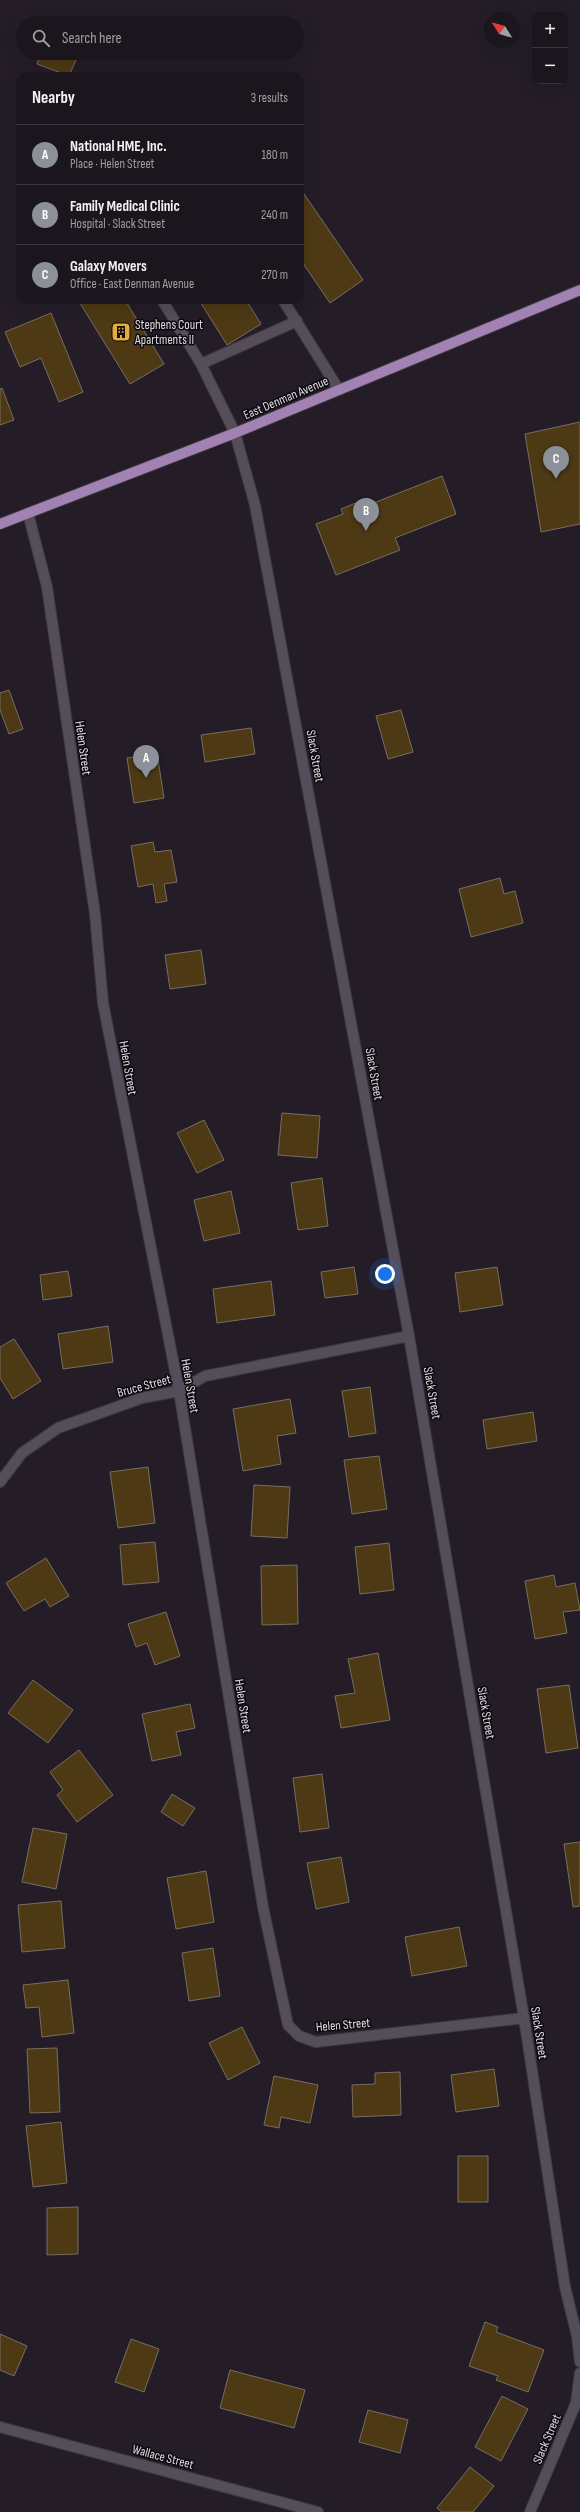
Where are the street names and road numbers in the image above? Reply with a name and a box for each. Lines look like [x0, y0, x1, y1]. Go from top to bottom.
street label: East Denman Avenue [241, 373, 331, 423]
street label: Helen Street [71, 720, 95, 776]
street label: Slack Street [303, 729, 327, 783]
street label: Helen Street [115, 1040, 141, 1096]
street label: Slack Street [362, 1047, 386, 1101]
street label: Helen Street [177, 1358, 203, 1414]
street label: Slack Street [420, 1366, 444, 1420]
street label: Bruce Street [115, 1371, 173, 1401]
street label: Helen Street [231, 1678, 255, 1734]
street label: Slack Street [474, 1686, 498, 1740]
street label: Slack Street [527, 2006, 551, 2060]
street label: Helen Street [315, 2015, 371, 2035]
street label: Slack Street [529, 2412, 565, 2466]
street label: Wallace Street [131, 2441, 195, 2473]

